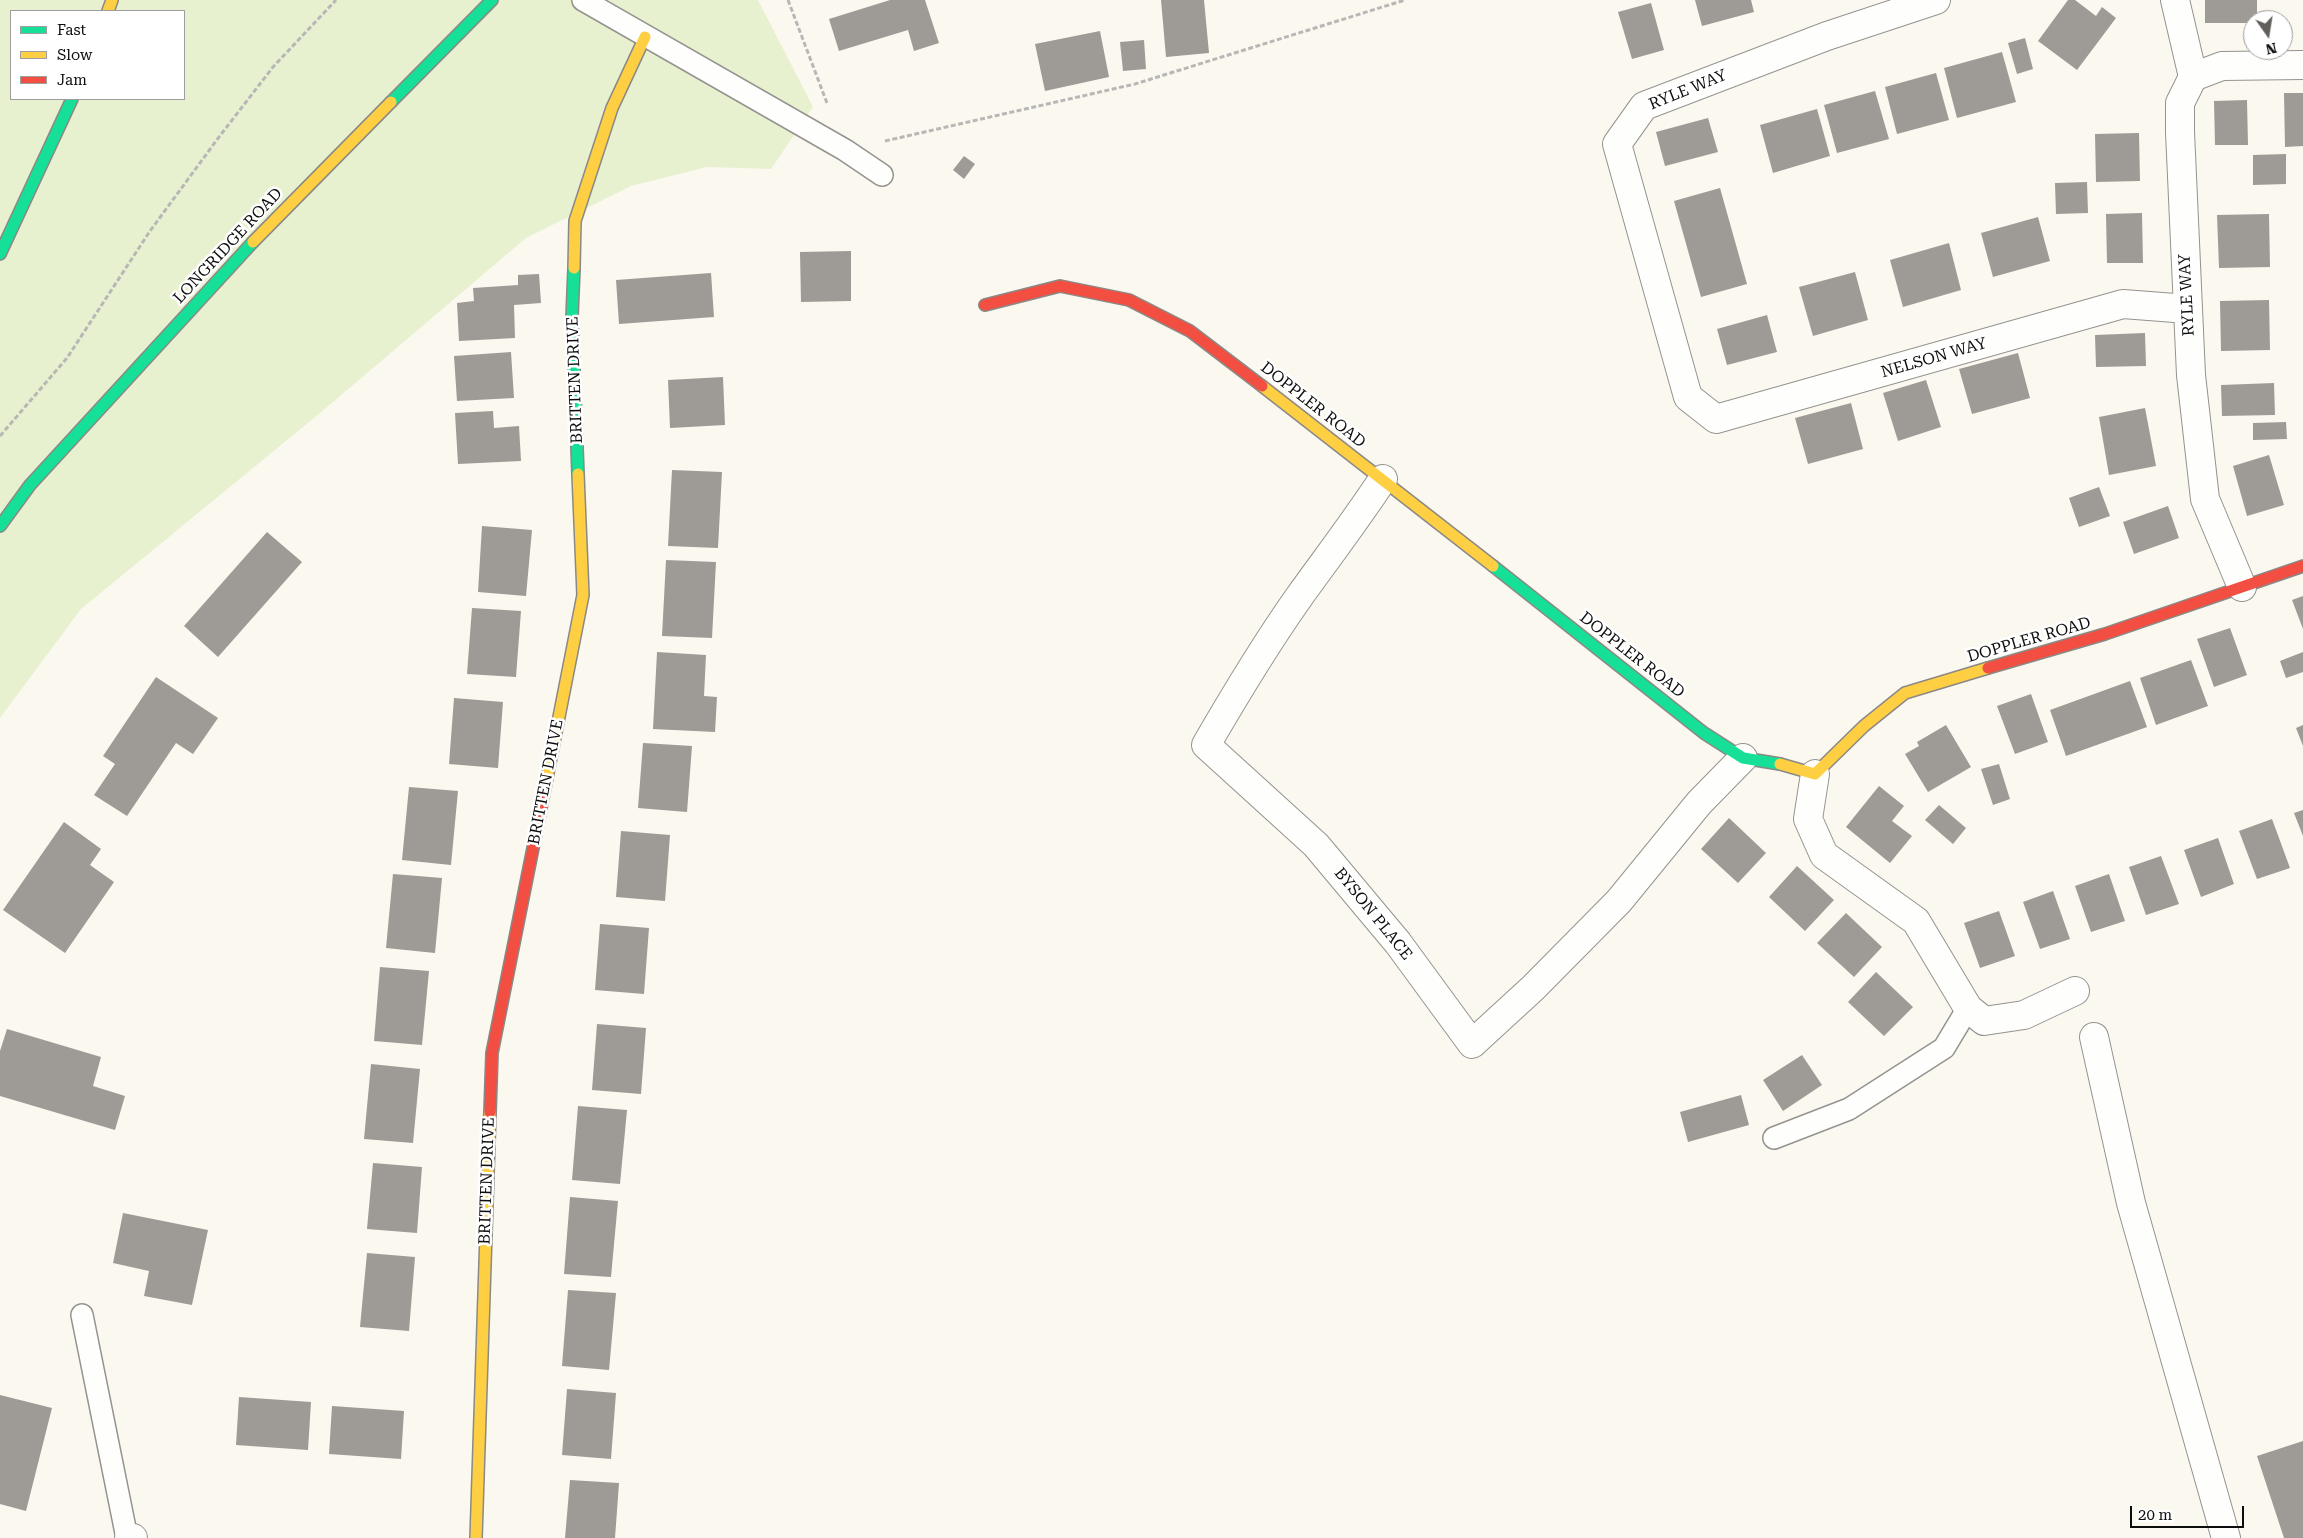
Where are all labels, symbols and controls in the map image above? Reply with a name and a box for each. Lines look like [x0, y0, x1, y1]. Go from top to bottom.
legend [10, 10, 185, 100]
north arrow [2243, 10, 2293, 60]
text: Fast [57, 21, 86, 39]
text: N [2264, 40, 2278, 58]
text: Slow [57, 46, 92, 64]
street label: RYLE WAY [1646, 66, 1730, 114]
text: Jam [57, 71, 87, 89]
street label: LONGRIDGE ROAD [170, 184, 286, 308]
street label: RYLE WAY [2175, 253, 2199, 337]
street label: BRITTEN DRIVE [563, 316, 587, 444]
street label: NELSON WAY [1879, 334, 1989, 382]
street label: DOPPLER ROAD [1257, 358, 1369, 452]
street label: DOPPLER ROAD [1576, 608, 1688, 702]
street label: DOPPLER ROAD [1965, 613, 2093, 667]
street label: BRITTEN DRIVE [524, 718, 568, 846]
street label: BYSON PLACE [1330, 864, 1416, 964]
street label: BRITTEN DRIVE [475, 1117, 499, 1245]
scale bar [2133, 1496, 2247, 1528]
text: 20 m [2138, 1506, 2172, 1524]

